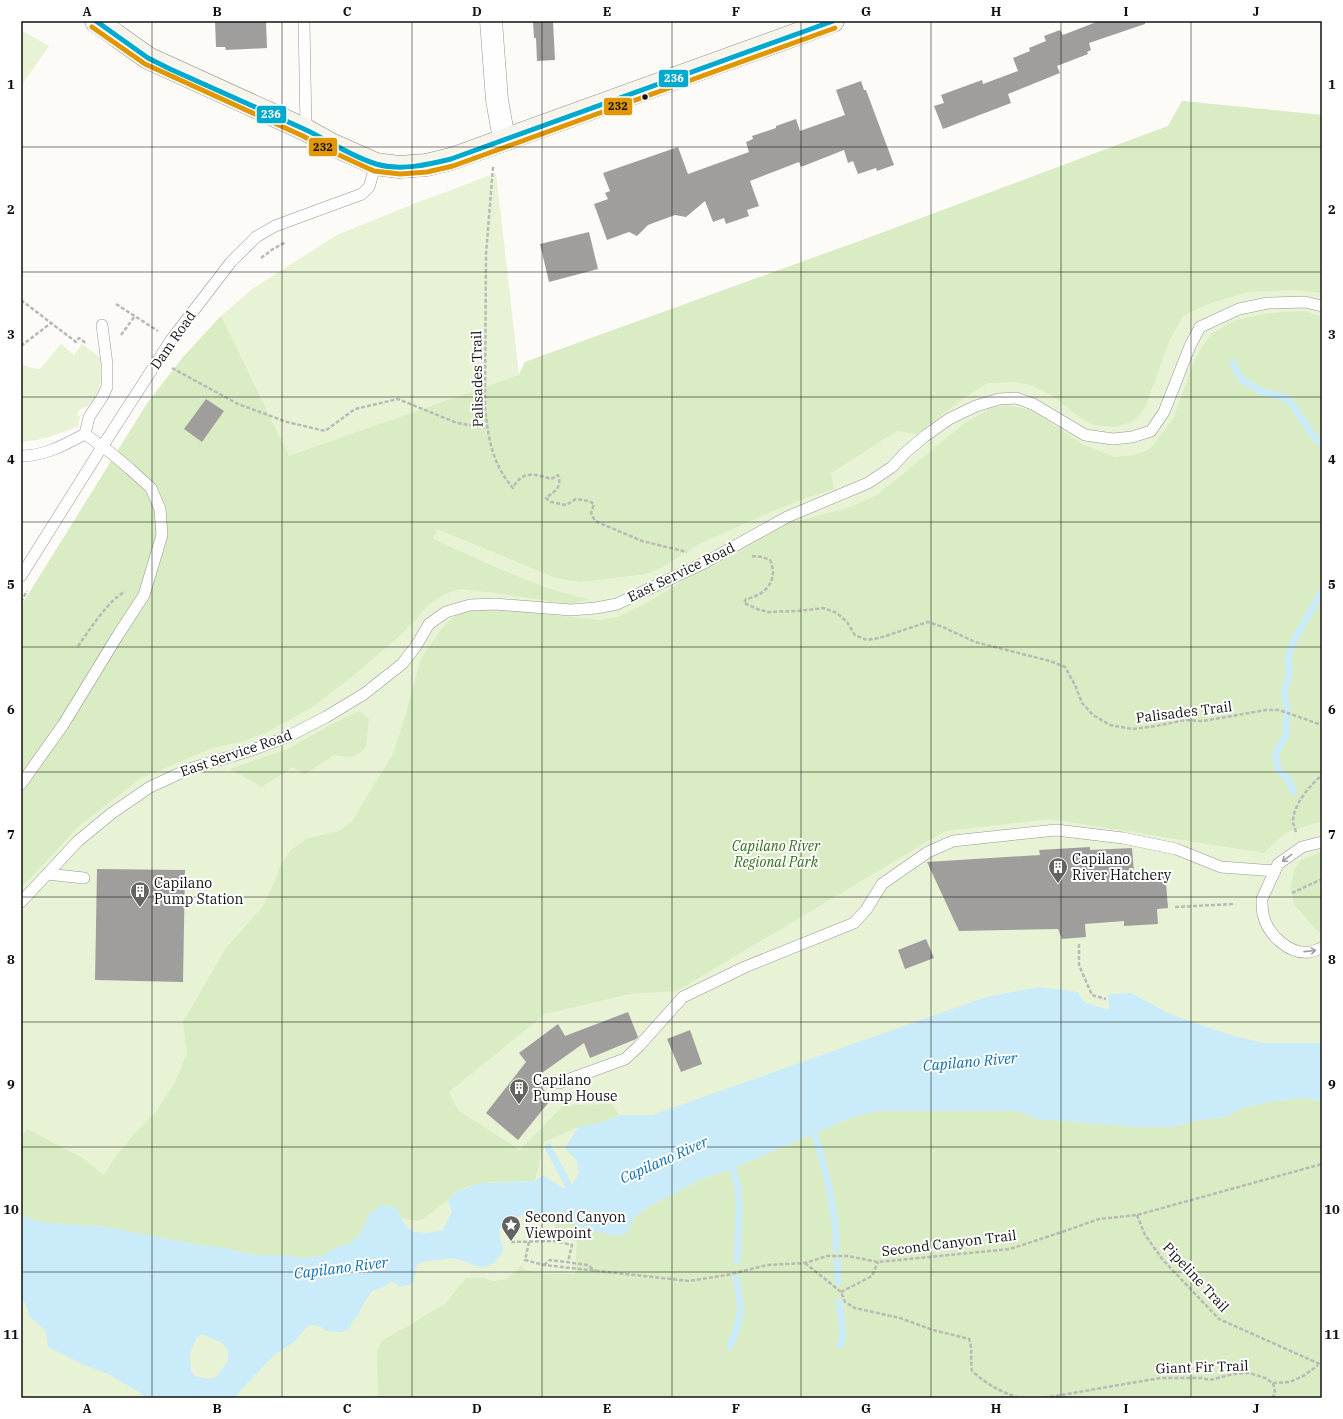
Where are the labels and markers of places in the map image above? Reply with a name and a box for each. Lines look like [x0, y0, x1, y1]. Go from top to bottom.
unlabelled marker [640, 92, 650, 102]
place label: Capilano River Hatchery [1072, 850, 1172, 884]
building icon: Capilano River Hatchery [1047, 856, 1069, 884]
place label: Capilano Pump Station [154, 874, 244, 908]
building icon: Capilano Pump Station [129, 880, 151, 908]
place label: Capilano Pump House [533, 1071, 618, 1105]
building icon: Capilano Pump House [508, 1077, 530, 1105]
place label: Second Canyon Viewpoint [525, 1208, 626, 1242]
place icon: Second Canyon Viewpoint [500, 1214, 522, 1242]

